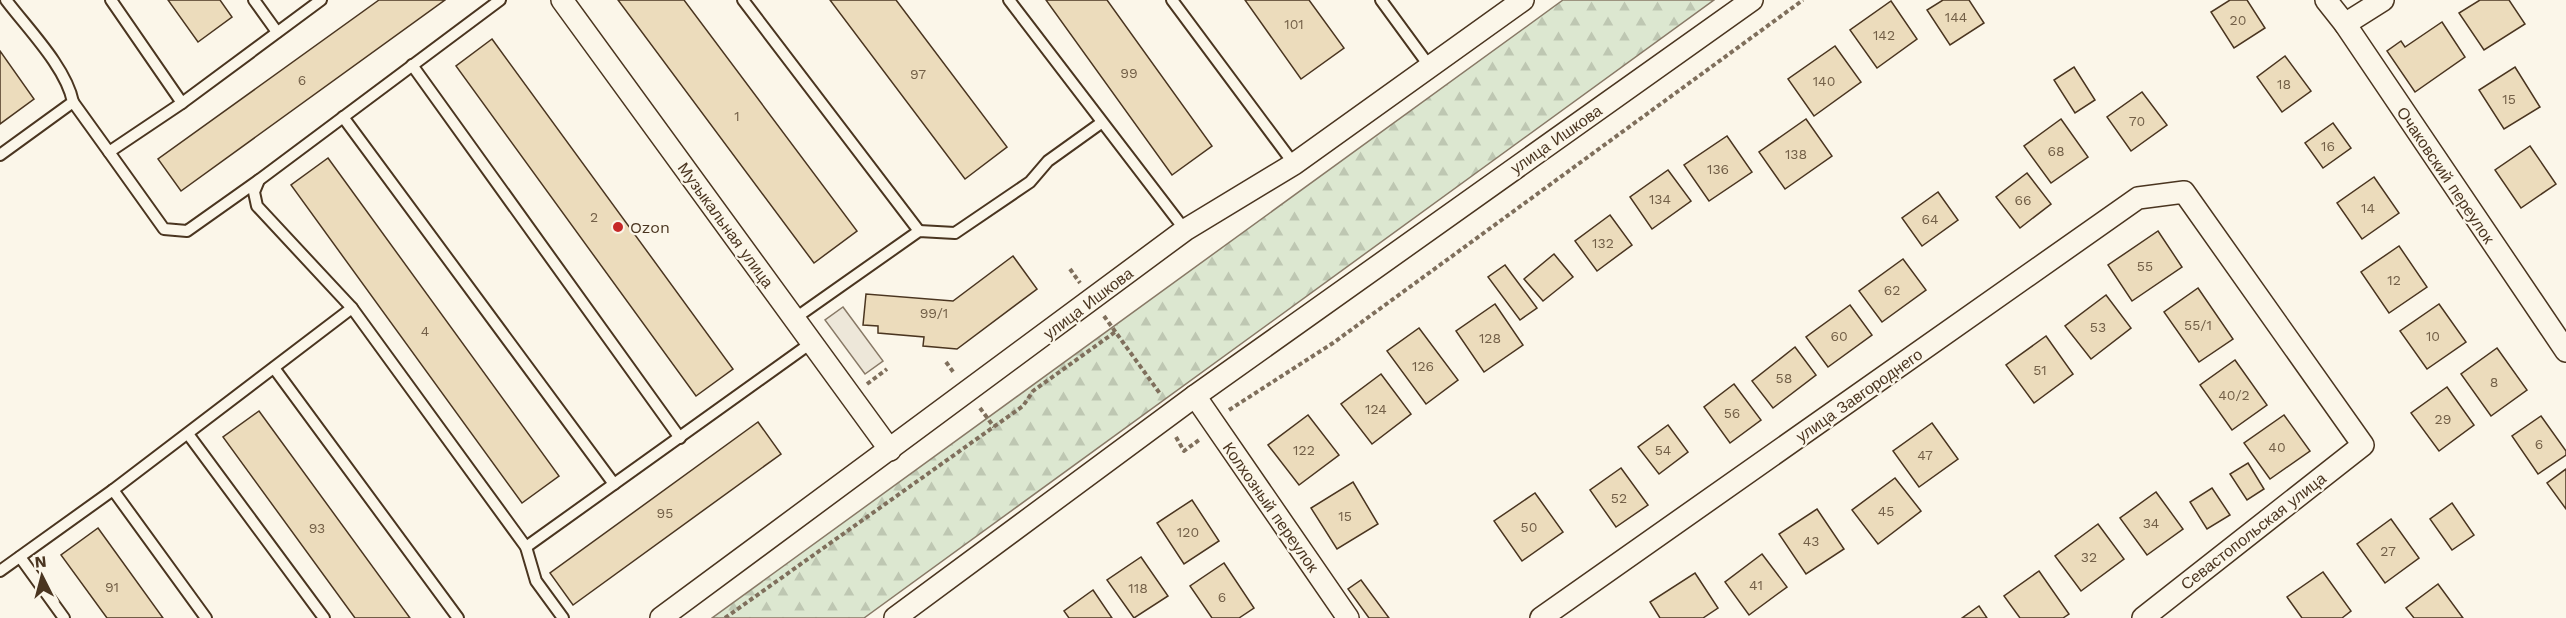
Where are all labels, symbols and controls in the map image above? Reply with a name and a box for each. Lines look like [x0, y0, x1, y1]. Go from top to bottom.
house number: 144 [1945, 9, 1967, 25]
house number: 20 [2230, 12, 2246, 28]
house number: 101 [1284, 16, 1304, 32]
house number: 142 [1873, 27, 1895, 43]
house number: 99 [1120, 65, 1138, 81]
house number: 97 [910, 66, 926, 82]
house number: 6 [298, 72, 306, 88]
house number: 140 [1813, 73, 1835, 89]
house number: 18 [2277, 76, 2291, 92]
house number: 15 [2502, 91, 2516, 107]
street label: улица Ишкова [1507, 101, 1606, 178]
street label: Очаковский переулок [2393, 103, 2499, 248]
house number: 1 [734, 108, 740, 124]
house number: 70 [2129, 113, 2145, 129]
house number: 16 [2321, 138, 2335, 154]
house number: 68 [2047, 143, 2065, 159]
house number: 138 [1785, 146, 1807, 162]
street label: Музыкальная улица [674, 159, 777, 292]
house number: 136 [1707, 161, 1729, 177]
house number: 134 [1649, 191, 1671, 207]
house number: 66 [2014, 192, 2032, 208]
house number: 14 [2361, 200, 2375, 216]
house number: 2 [590, 209, 598, 225]
house number: 64 [1921, 211, 1939, 227]
place label: Ozon [630, 218, 670, 237]
marker: Ozon [611, 220, 625, 234]
house number: 132 [1592, 235, 1614, 251]
house number: 55 [2137, 258, 2153, 274]
street label: улица Ишкова [1040, 264, 1137, 343]
house number: 12 [2387, 272, 2401, 288]
house number: 62 [1884, 282, 1900, 298]
house number: 99/1 [920, 305, 948, 321]
house number: 55/1 [2184, 317, 2212, 333]
house number: 53 [2090, 319, 2106, 335]
house number: 4 [421, 323, 429, 339]
house number: 60 [1830, 328, 1848, 344]
house number: 10 [2426, 328, 2440, 344]
house number: 128 [1479, 330, 1501, 346]
street label: улица Завгороднего [1792, 345, 1926, 446]
house number: 126 [1412, 358, 1434, 374]
house number: 51 [2033, 362, 2047, 378]
house number: 58 [1776, 370, 1792, 386]
house number: 8 [2490, 374, 2498, 390]
house number: 40/2 [2218, 387, 2250, 403]
house number: 124 [1365, 401, 1387, 417]
house number: 56 [1724, 405, 1740, 421]
house number: 29 [2435, 411, 2451, 427]
house number: 6 [2535, 436, 2543, 452]
street label: Колхозный переулок [1219, 439, 1323, 577]
house number: 40 [2268, 439, 2286, 455]
house number: 122 [1293, 442, 1315, 458]
house number: 54 [1655, 442, 1671, 458]
house number: 47 [1917, 447, 1933, 463]
street label: Севастопольская улица [2177, 469, 2330, 594]
house number: 52 [1611, 490, 1627, 506]
house number: 45 [1878, 503, 1894, 519]
house number: 95 [657, 505, 673, 521]
house number: 15 [1338, 508, 1352, 524]
house number: 34 [2143, 515, 2159, 531]
house number: 50 [1521, 519, 1537, 535]
house number: 93 [309, 520, 325, 536]
house number: 120 [1177, 524, 1199, 540]
house number: 43 [1803, 533, 1819, 549]
house number: 27 [2380, 543, 2396, 559]
north arrow [12, 546, 72, 606]
house number: 32 [2081, 549, 2097, 565]
text: N [34, 552, 47, 572]
house number: 41 [1749, 577, 1763, 593]
house number: 91 [105, 579, 119, 595]
house number: 118 [1128, 580, 1148, 596]
house number: 6 [1218, 589, 1226, 605]

